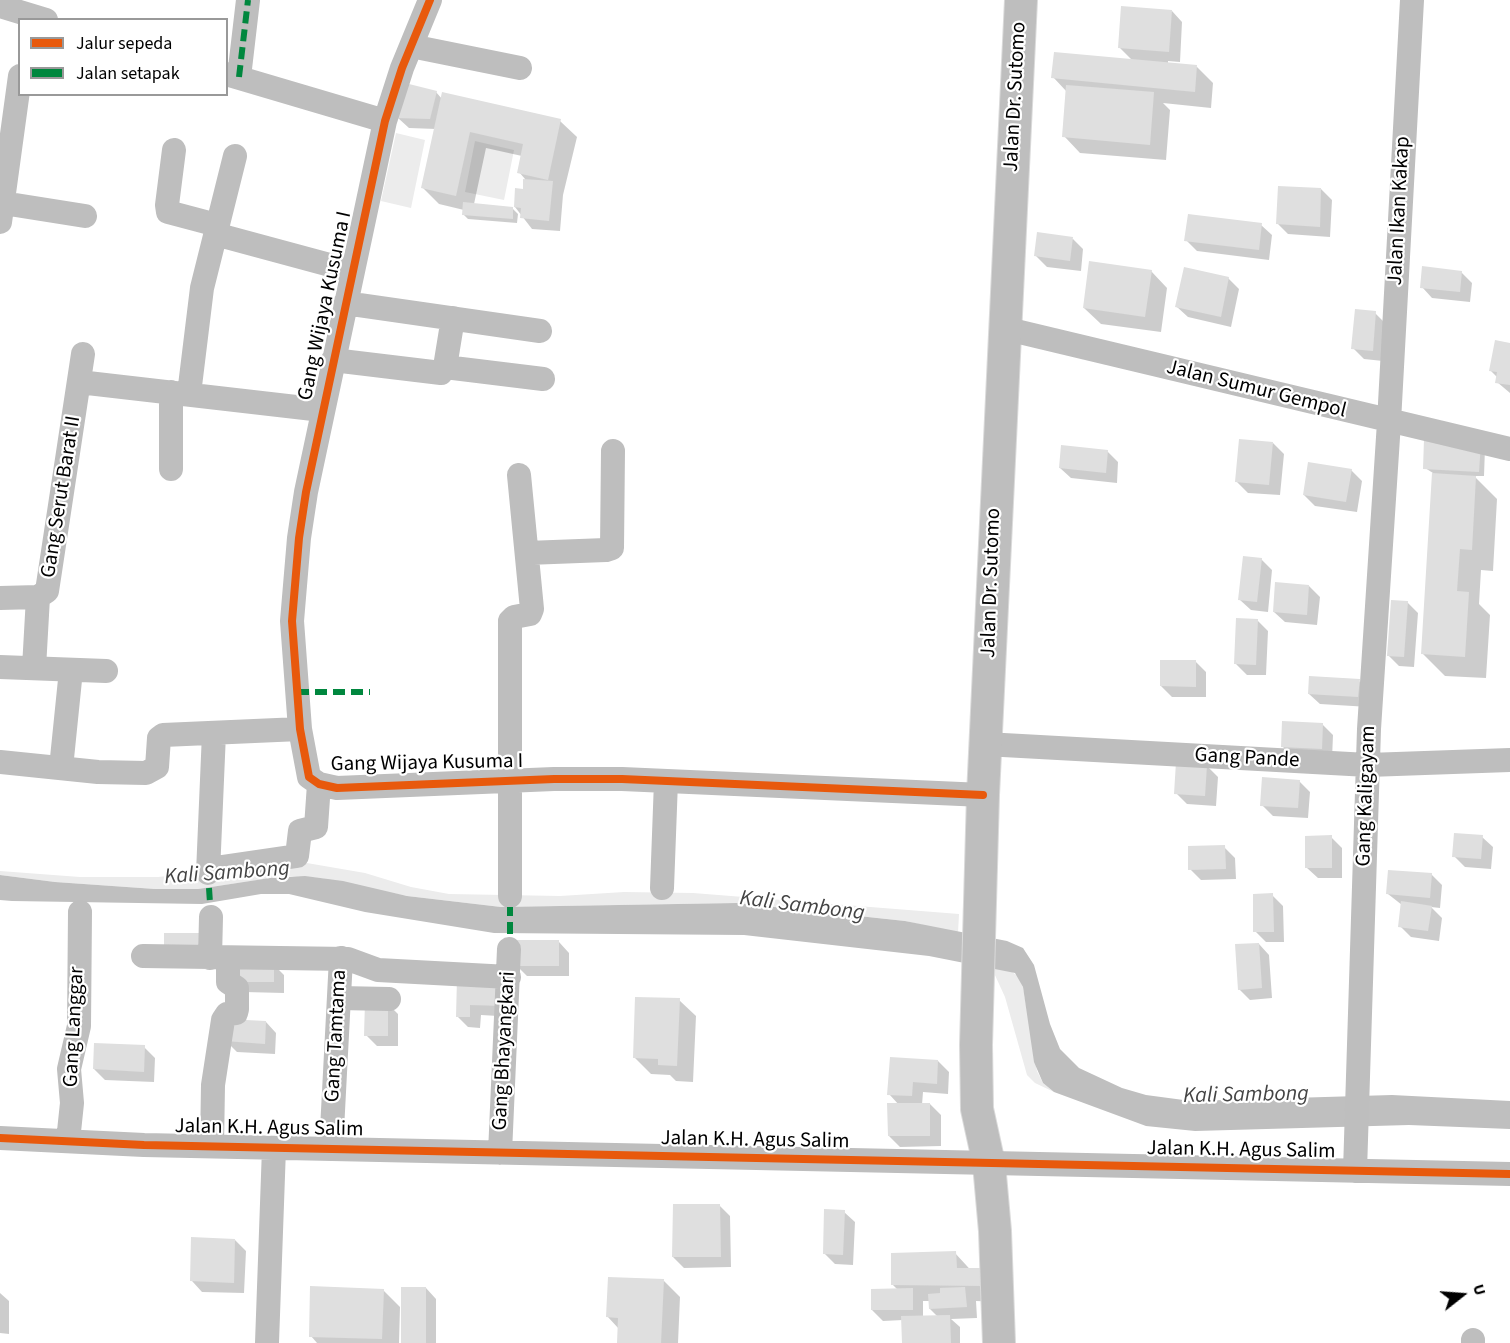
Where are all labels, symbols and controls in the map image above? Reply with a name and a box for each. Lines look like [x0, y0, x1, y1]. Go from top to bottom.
legend [18, 18, 228, 96]
street label: Jalan Dr. Sutomo [999, 21, 1033, 173]
text: Jalur sepeda [76, 31, 172, 56]
text: Jalan setapak [76, 61, 180, 86]
street label: Jalan Ikan Kakap [1384, 136, 1416, 286]
street label: Gang Wijaya Kusuma I [294, 209, 358, 403]
street label: Jalan Sumur Gempol [1163, 355, 1349, 425]
street label: Gang Serut Barat II [37, 414, 87, 580]
street label: Jalan Dr. Sutomo [977, 507, 1007, 659]
street label: Gang Kaligayam [1352, 725, 1382, 867]
street label: Gang Pande [1194, 744, 1300, 774]
street label: Gang Wijaya Kusuma I [330, 750, 524, 778]
water label: Kali Sambong [163, 856, 291, 892]
water label: Kali Sambong [738, 886, 866, 928]
street label: Gang Langgar [59, 966, 91, 1088]
street label: Gang Tamtama [321, 969, 353, 1103]
street label: Gang Bhayangkari [488, 971, 522, 1131]
water label: Kali Sambong [1183, 1082, 1309, 1110]
street label: Jalan K.H. Agus Salim [174, 1115, 364, 1143]
street label: Jalan K.H. Agus Salim [660, 1127, 850, 1155]
street label: Jalan K.H. Agus Salim [1146, 1137, 1336, 1165]
north arrow [1432, 1265, 1492, 1325]
text: U [1467, 1281, 1491, 1298]

